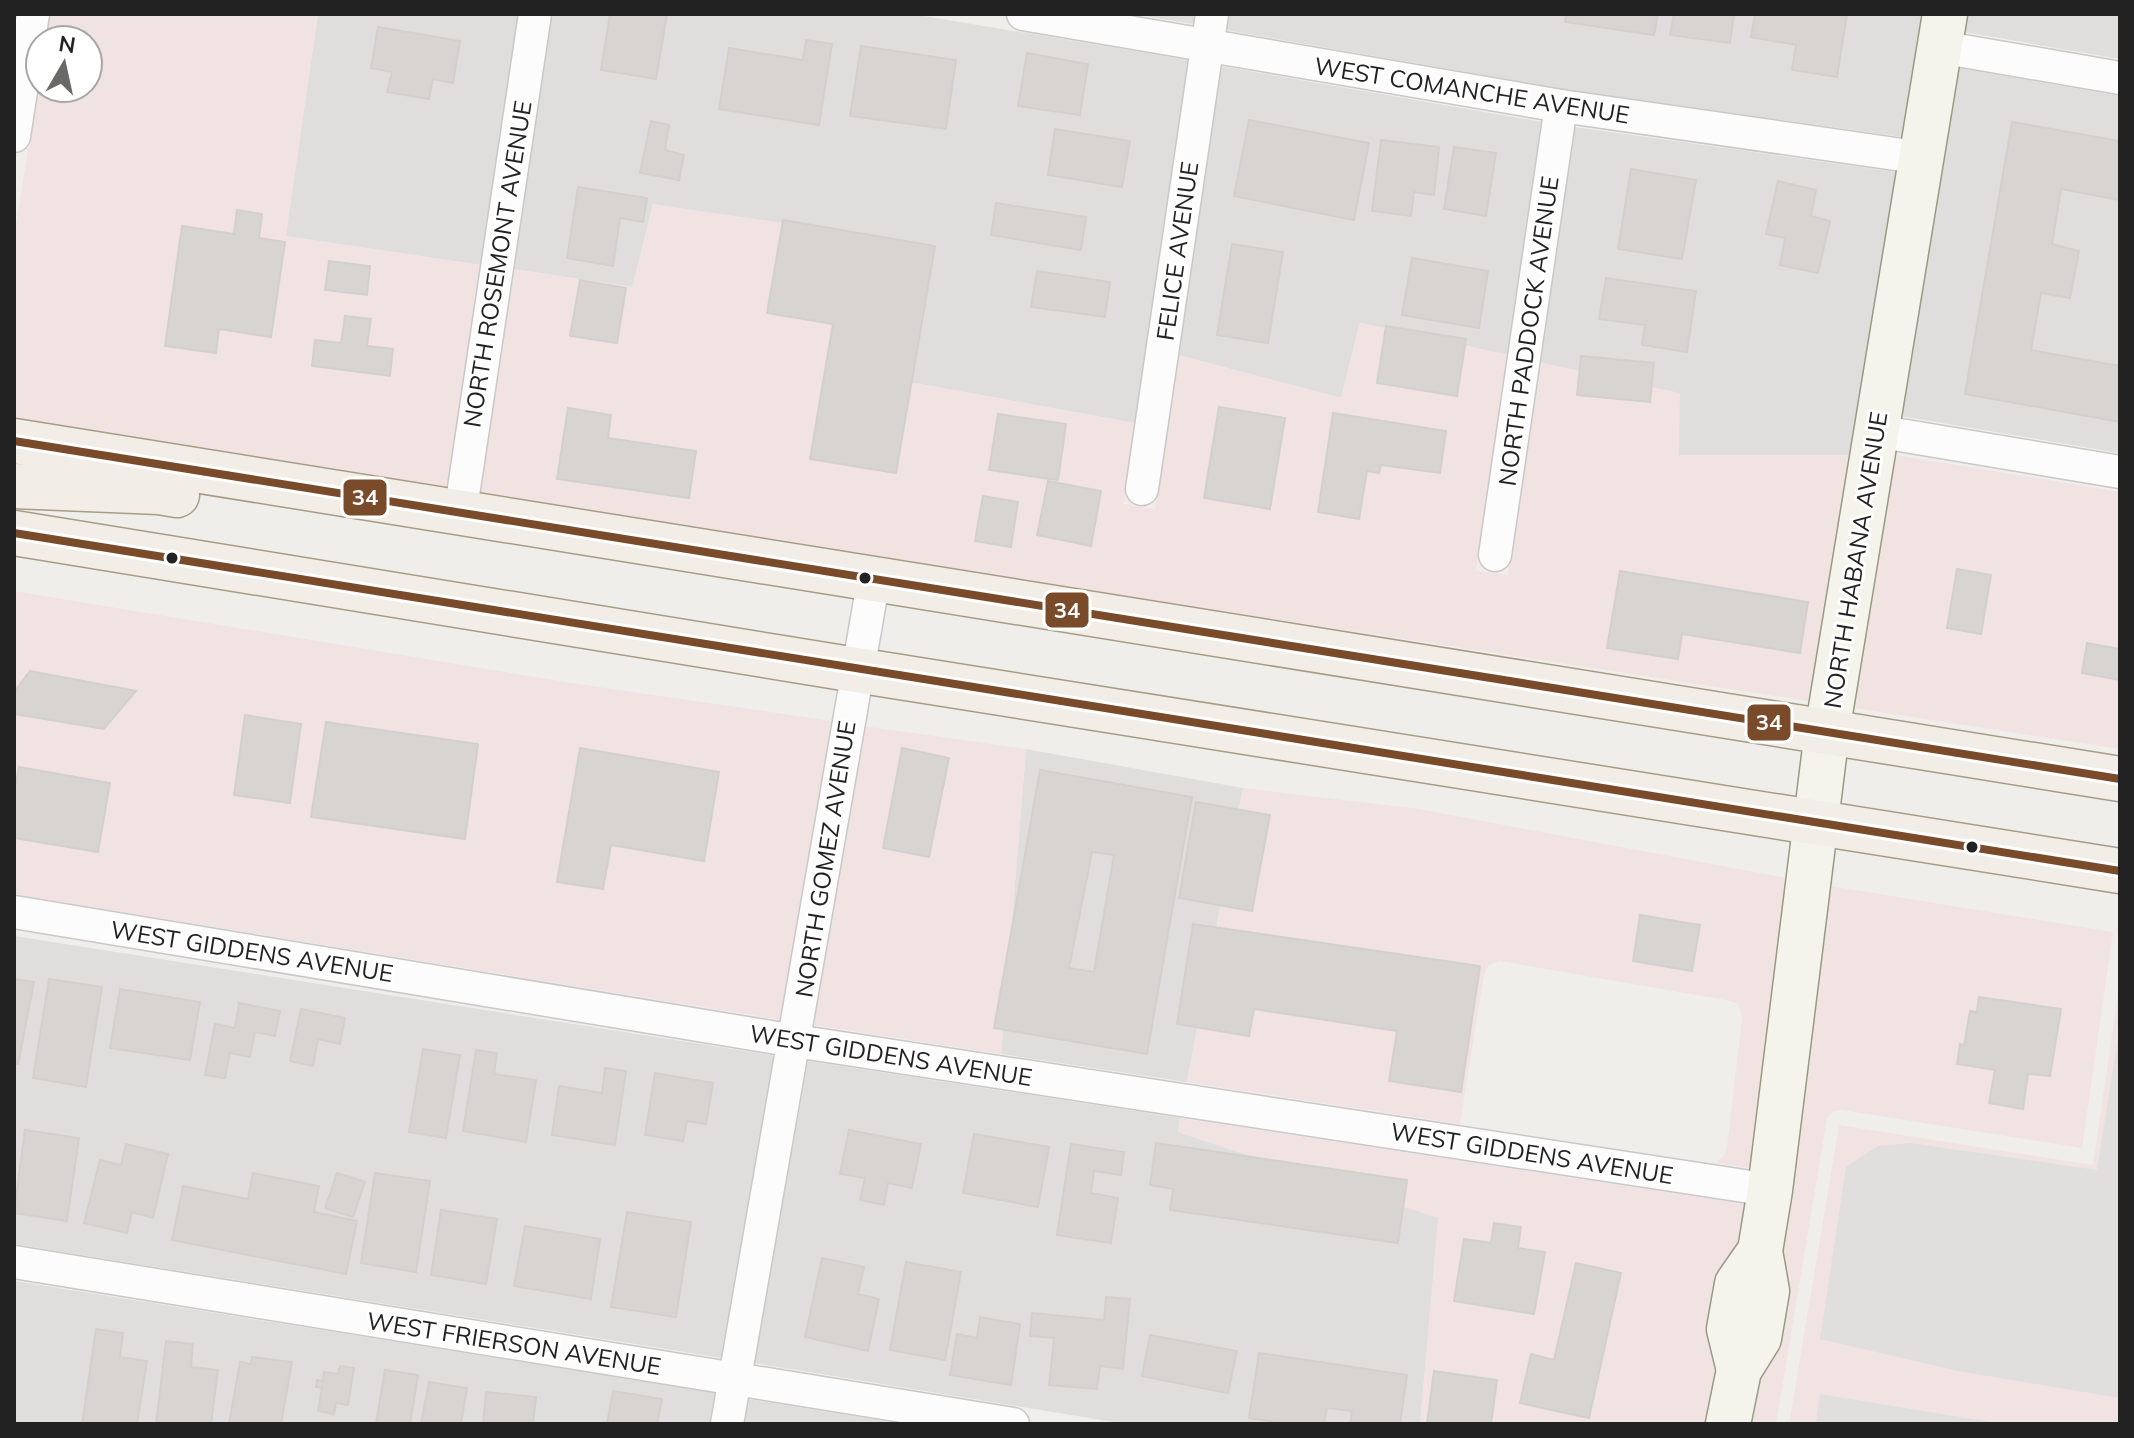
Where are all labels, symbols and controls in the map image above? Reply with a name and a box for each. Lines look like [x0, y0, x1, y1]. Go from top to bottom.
north arrow [24, 24, 104, 104]
text: N [57, 29, 78, 59]
street label: WEST COMANCHE AVENUE [1312, 50, 1632, 130]
street label: NORTH ROSEMONT AVENUE [456, 98, 538, 430]
street label: FELICE AVENUE [1150, 160, 1204, 342]
street label: NORTH PADDOCK AVENUE [1491, 174, 1565, 488]
street label: NORTH HABANA AVENUE [1817, 409, 1893, 711]
line badge: 34 [342, 478, 388, 517]
text: 34 [352, 483, 378, 511]
unlabelled marker [164, 550, 180, 566]
unlabelled marker [857, 570, 873, 586]
line badge: 34 [1044, 591, 1090, 629]
text: 34 [1054, 596, 1080, 624]
line badge: 34 [1746, 703, 1792, 742]
text: 34 [1756, 708, 1782, 736]
street label: NORTH GOMEZ AVENUE [788, 718, 862, 1000]
unlabelled marker [1964, 839, 1980, 855]
street label: WEST GIDDENS AVENUE [109, 914, 395, 988]
street label: WEST GIDDENS AVENUE [748, 1018, 1034, 1092]
street label: WEST GIDDENS AVENUE [1389, 1116, 1675, 1190]
street label: WEST FRIERSON AVENUE [365, 1305, 663, 1381]

